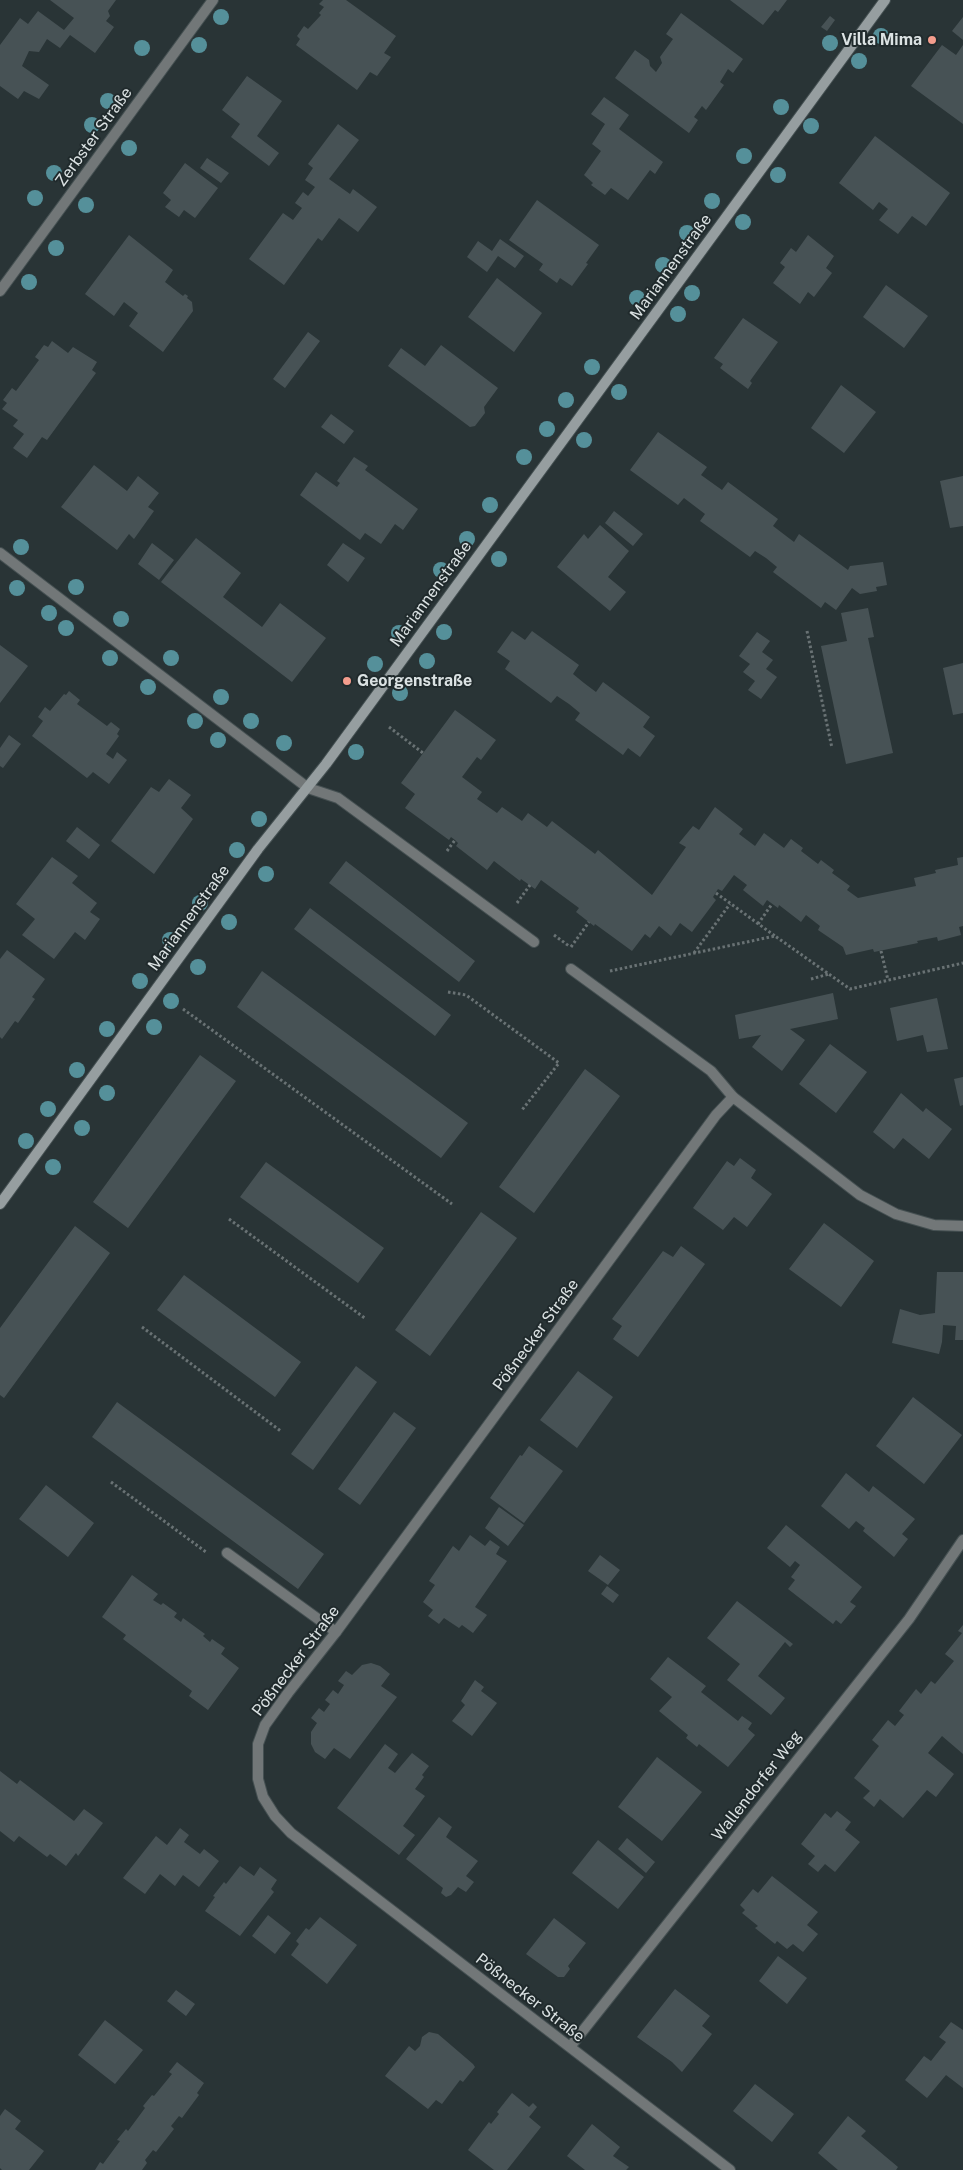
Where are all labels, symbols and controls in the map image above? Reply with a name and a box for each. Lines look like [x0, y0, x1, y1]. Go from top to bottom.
place label: Villa Mima [841, 30, 922, 50]
marker: Villa Mima [926, 34, 938, 46]
street label: Zerbster Straße [52, 84, 136, 190]
street label: Mariannenstraße [626, 210, 716, 324]
street label: Mariannenstraße [386, 537, 476, 651]
place label: Georgenstraße [357, 671, 472, 691]
marker: Georgenstraße [341, 675, 353, 687]
street label: Mariannenstraße [144, 861, 234, 975]
street label: Pößnecker Straße [489, 1275, 583, 1395]
street label: Pößnecker Straße [248, 1602, 344, 1720]
street label: Wallendorfer Weg [708, 1727, 806, 1845]
street label: Pößnecker Straße [472, 1949, 588, 2047]

